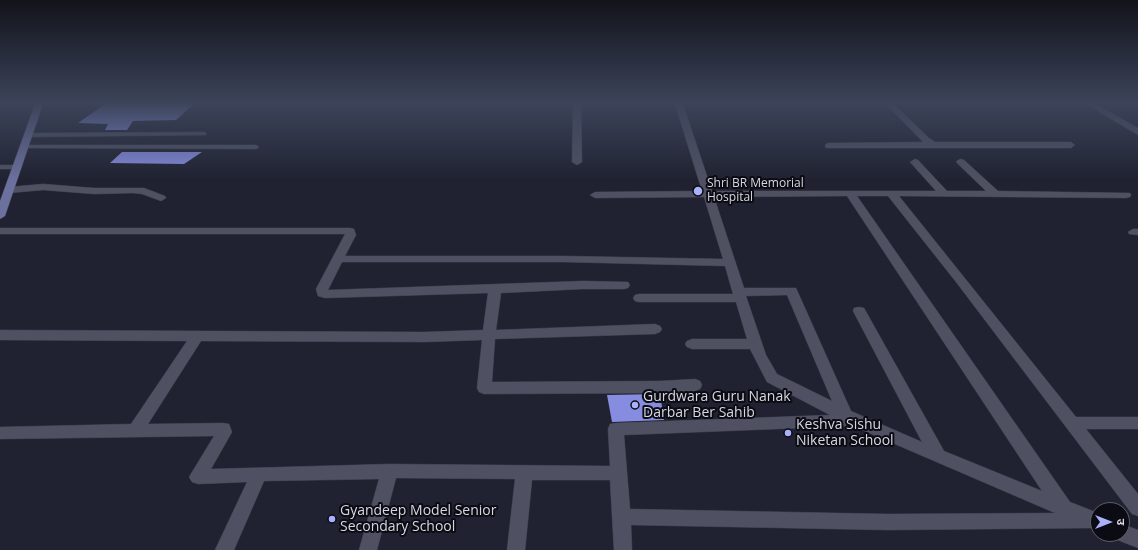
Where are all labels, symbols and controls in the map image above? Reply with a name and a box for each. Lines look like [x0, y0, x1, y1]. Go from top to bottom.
place label: Shri BR Memorial Hospital [707, 177, 804, 205]
marker: Shri BR Memorial Hospital [692, 185, 704, 197]
place label: Gurdwara Guru Nanak Darbar Ber Sahib [643, 389, 791, 422]
marker: Gurdwara Guru Nanak Darbar Ber Sahib [630, 400, 640, 410]
place label: Keshva Sishu Niketan School [796, 417, 894, 450]
marker: Keshva Sishu Niketan School [783, 428, 793, 438]
north arrow [1090, 502, 1130, 542]
place label: Gyandeep Model Senior Secondary School [340, 503, 496, 536]
marker: Gyandeep Model Senior Secondary School [327, 514, 337, 524]
text: उ [1114, 519, 1129, 525]

